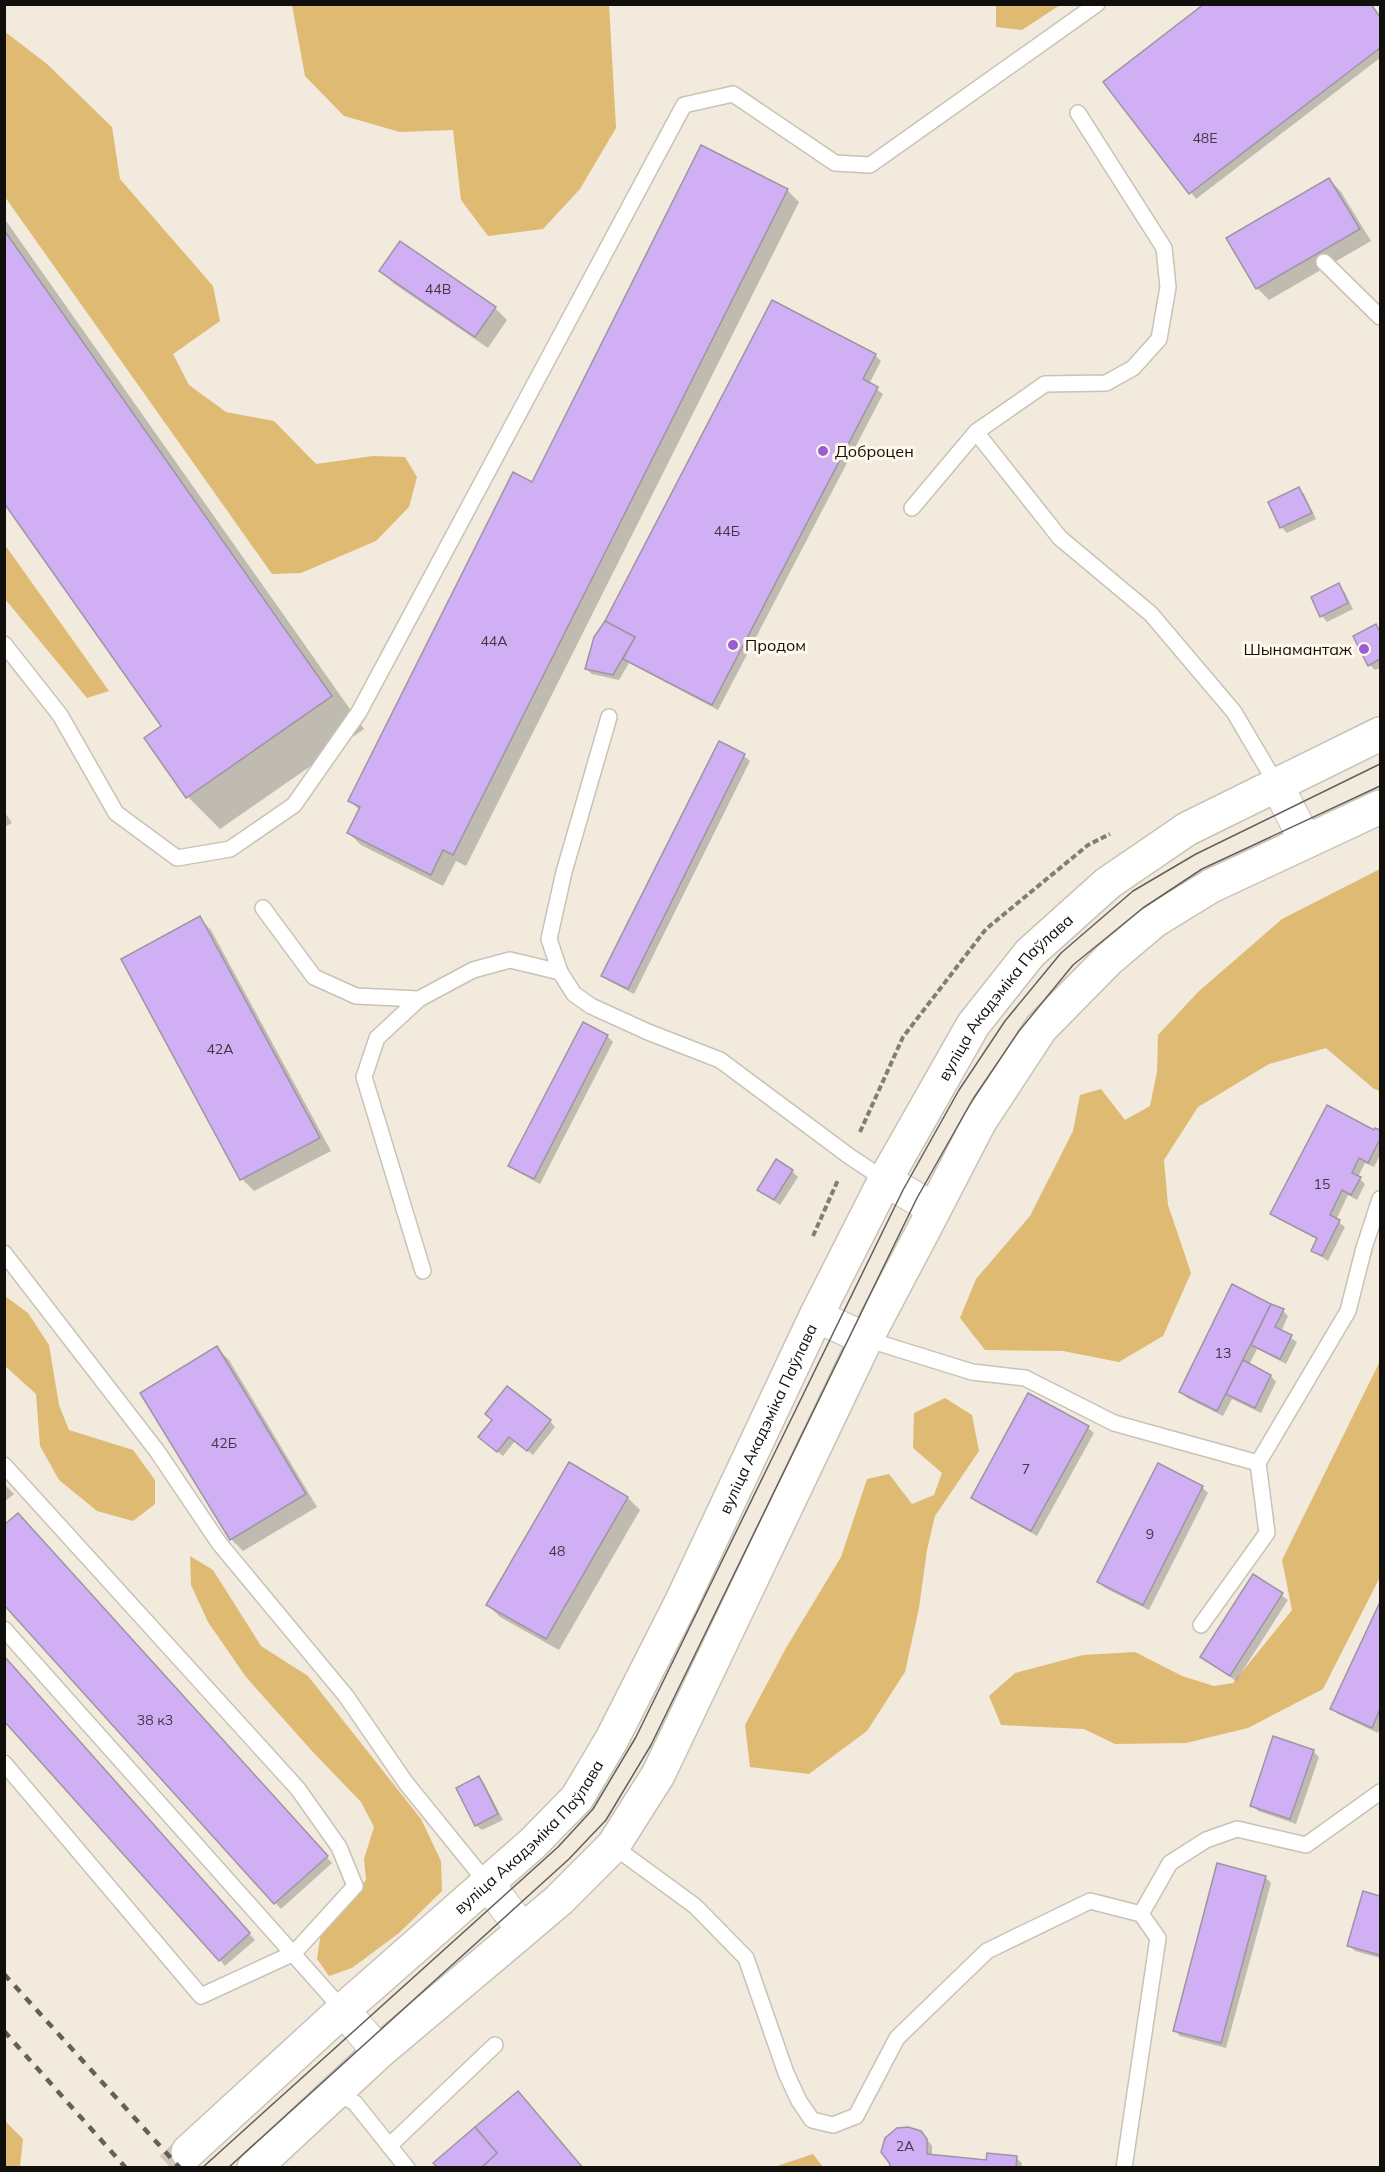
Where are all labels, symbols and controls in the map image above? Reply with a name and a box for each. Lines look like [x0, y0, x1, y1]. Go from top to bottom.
house number: 48Е [1192, 129, 1218, 147]
house number: 44В [425, 280, 451, 298]
place label: Доброцен [835, 441, 914, 461]
marker: Доброцен [816, 444, 830, 458]
house number: 44Б [714, 522, 740, 540]
house number: 44А [480, 632, 508, 650]
place label: Продом [745, 635, 806, 655]
marker: Продом [726, 638, 740, 652]
place label: Шынамантаж [1243, 639, 1352, 659]
marker: Шынамантаж [1357, 642, 1371, 656]
street label: вуліца Акадэміка Паўлава [934, 910, 1077, 1084]
house number: 42А [206, 1040, 234, 1058]
house number: 15 [1314, 1175, 1330, 1193]
street label: вуліца Акадэміка Паўлава [714, 1320, 821, 1517]
house number: 13 [1215, 1344, 1231, 1362]
house number: 42Б [211, 1434, 237, 1452]
house number: 7 [1022, 1460, 1030, 1478]
house number: 9 [1146, 1525, 1154, 1543]
house number: 48 [549, 1542, 565, 1560]
house number: 38 к3 [137, 1711, 173, 1729]
street label: вуліца Акадэміка Паўлава [450, 1756, 607, 1918]
house number: 2А [896, 2137, 915, 2155]

